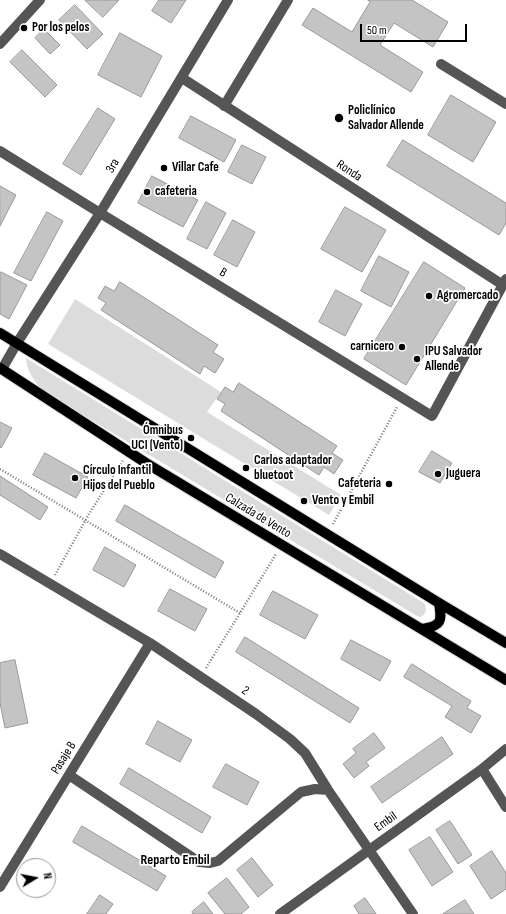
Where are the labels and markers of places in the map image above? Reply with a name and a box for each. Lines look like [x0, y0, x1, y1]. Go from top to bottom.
place label: Por los pelos [32, 20, 89, 36]
marker: Por los pelos [19, 23, 29, 33]
place label: Policlínico Salvador Allende [348, 103, 424, 134]
marker: Policlínico Salvador Allende [333, 112, 345, 124]
place label: Villar Cafe [172, 160, 219, 176]
marker: Villar Cafe [159, 163, 169, 173]
place label: cafeteria [155, 184, 197, 200]
marker: cafeteria [142, 187, 152, 197]
place label: Agromercado [437, 288, 498, 304]
marker: Agromercado [424, 291, 434, 301]
place label: carnicero [350, 339, 394, 355]
marker: carnicero [397, 342, 407, 352]
place label: IPU Salvador Allende [425, 344, 482, 375]
marker: IPU Salvador Allende [412, 354, 422, 364]
place label: Ómnibus UCI (Vento) [131, 423, 183, 454]
marker: Ómnibus UCI (Vento) [186, 433, 196, 443]
place label: Carlos adaptador bluetoot [254, 453, 332, 484]
place label: Círculo Infantil Hijos del Pueblo [83, 463, 155, 494]
marker: Carlos adaptador bluetoot [241, 463, 251, 473]
place label: Juguera [446, 466, 480, 482]
marker: Juguera [433, 469, 443, 479]
marker: Círculo Infantil Hijos del Pueblo [70, 473, 80, 483]
place label: Cafeteria [338, 476, 381, 492]
marker: Cafeteria [384, 479, 394, 489]
place label: Vento y Embil [312, 493, 374, 509]
marker: Vento y Embil [299, 496, 309, 506]

